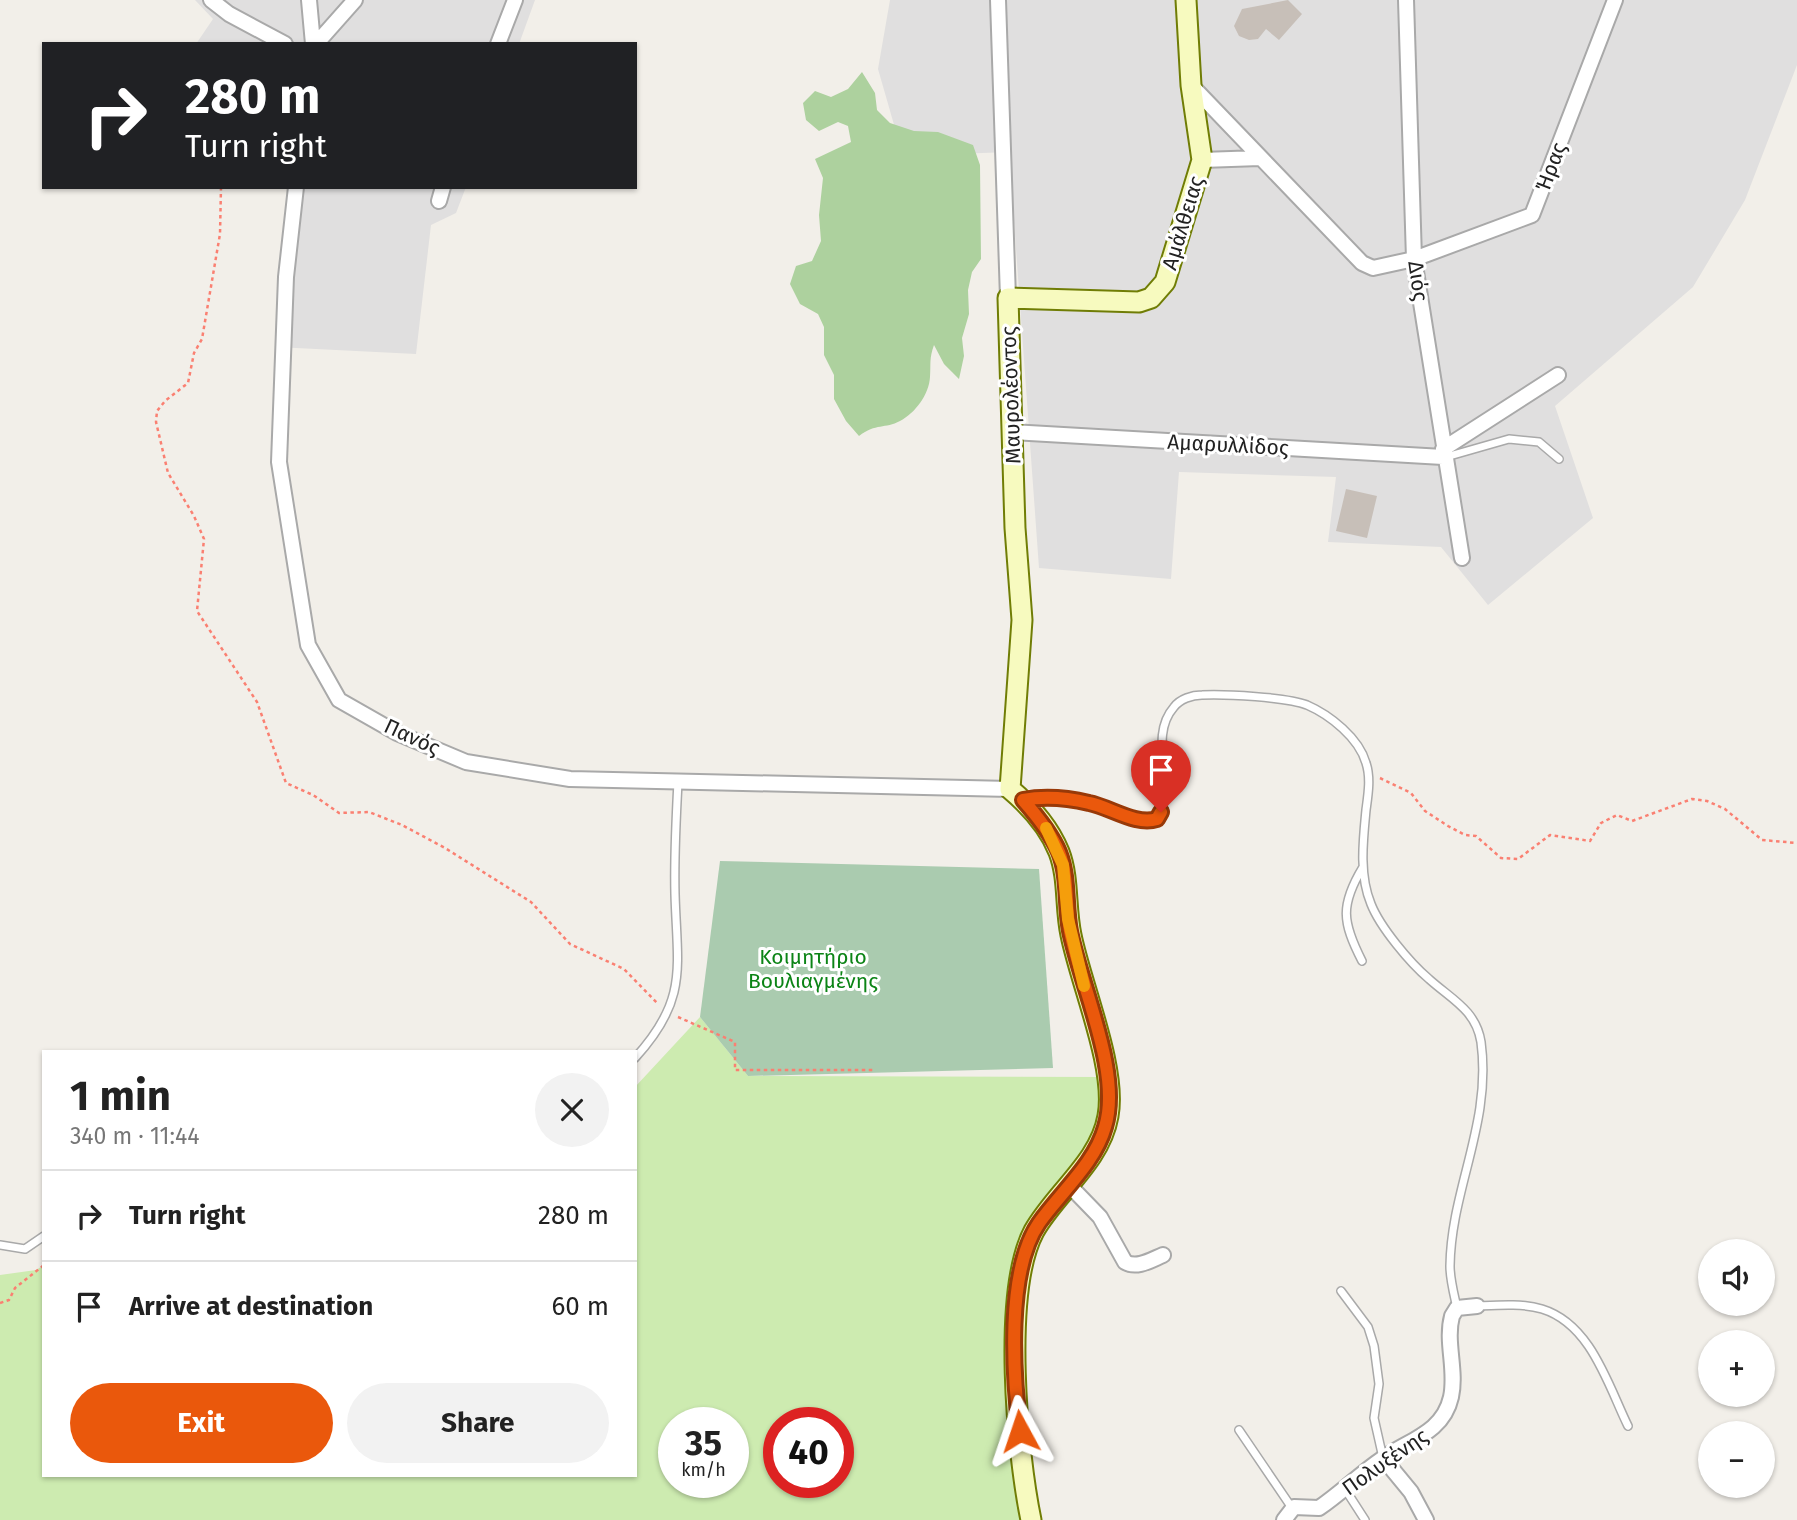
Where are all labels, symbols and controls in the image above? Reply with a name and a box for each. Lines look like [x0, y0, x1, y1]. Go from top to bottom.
text: 280 m [185, 67, 321, 126]
icon: right [70, 70, 161, 161]
text: Turn right [185, 127, 327, 165]
street label: Ήρας [1530, 139, 1572, 195]
street label: Αμάλθειας [1156, 173, 1210, 273]
street label: Διός [1402, 259, 1434, 303]
street label: Μαυρολέοντος [996, 325, 1026, 464]
street label: Αμαρυλλίδος [1167, 429, 1289, 461]
street label: Πανός [380, 713, 444, 761]
pin [1131, 740, 1191, 812]
icon: arrive [1142, 751, 1180, 789]
park label: Κοιμητήριο Βουλιαγμένης [748, 944, 878, 994]
text: 1 min [70, 1071, 171, 1121]
button: close [535, 1073, 609, 1147]
text: 340 m · 11:44 [70, 1122, 199, 1150]
icon: right [70, 1197, 108, 1235]
text: Turn right [129, 1200, 246, 1231]
text: 280 m [538, 1200, 609, 1231]
map controls [1698, 1239, 1775, 1498]
button: sound [1698, 1239, 1775, 1316]
icon: arrive [70, 1288, 108, 1326]
text: Arrive at destination [129, 1291, 373, 1322]
text: 60 m [551, 1291, 609, 1322]
button: + [1698, 1330, 1775, 1407]
button: Exit [70, 1383, 333, 1463]
button: Share [347, 1383, 609, 1463]
position arrow [983, 1394, 1057, 1468]
speed limit sign: 40 [763, 1407, 854, 1498]
button: − [1698, 1421, 1775, 1498]
text: 35 [685, 1422, 722, 1464]
street label: Πολυξένης [1337, 1423, 1433, 1501]
text: km/h [681, 1459, 726, 1481]

